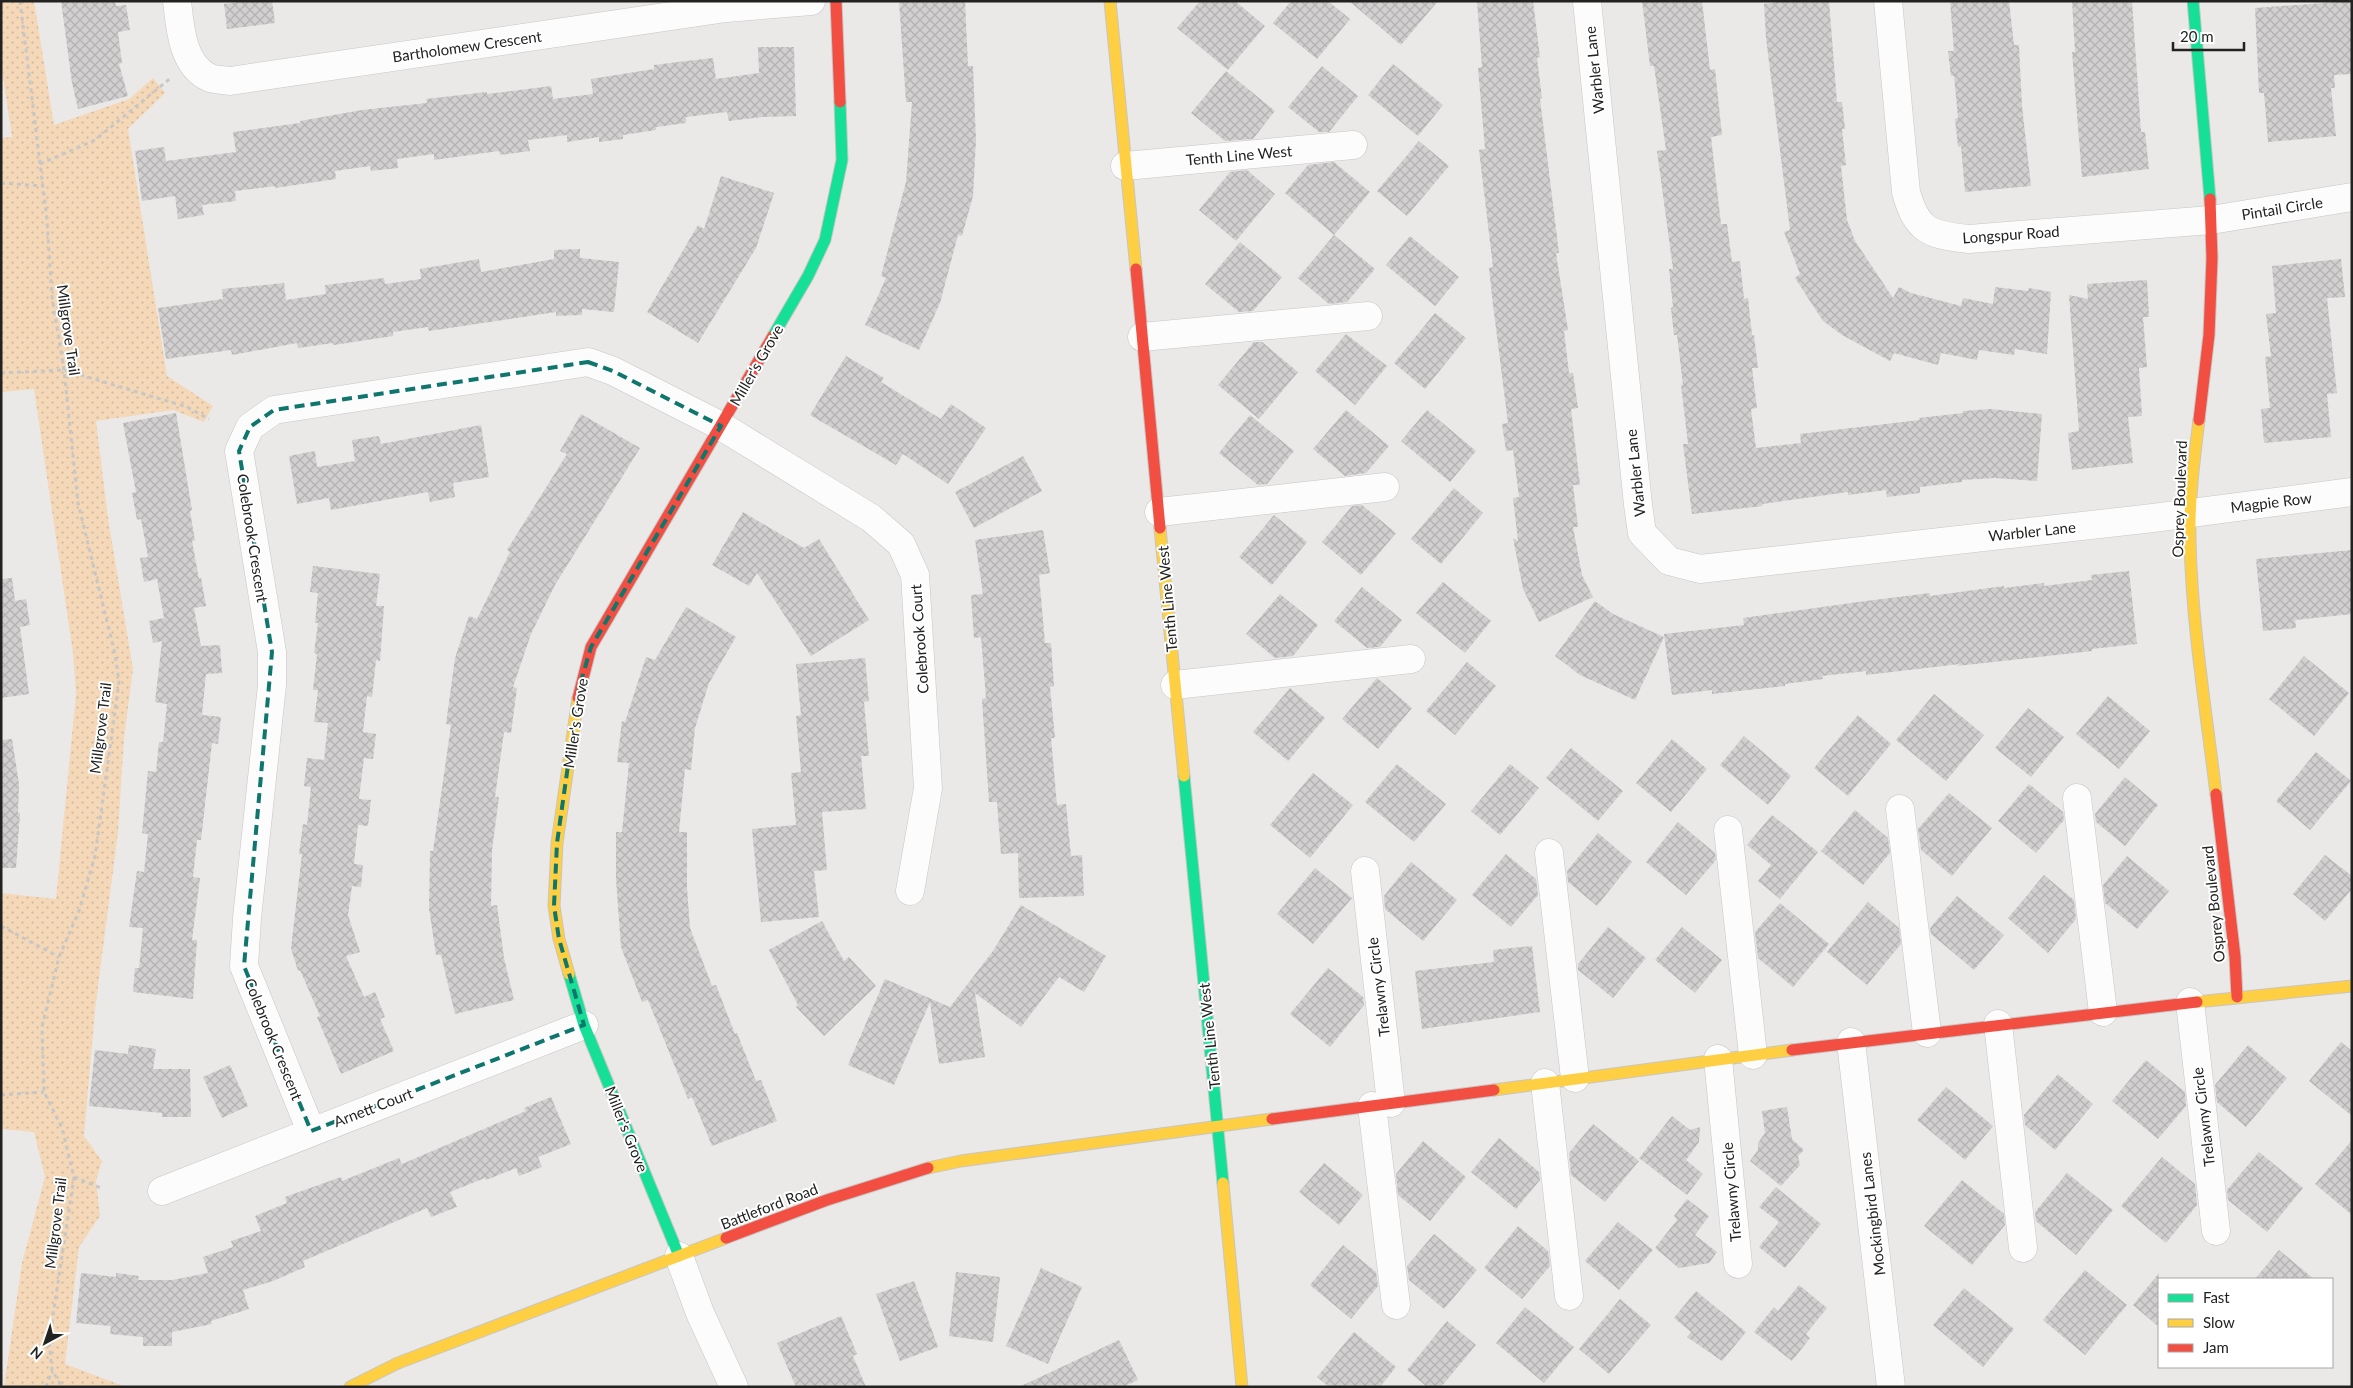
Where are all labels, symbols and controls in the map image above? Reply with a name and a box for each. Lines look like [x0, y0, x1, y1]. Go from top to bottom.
scale bar [2173, 20, 2244, 52]
street label: Warbler Lane [1580, 25, 1608, 115]
street label: Bartholomew Crescent [391, 27, 543, 65]
text: 20 m [2180, 27, 2214, 45]
street label: Tenth Line West [1185, 141, 1293, 169]
street label: Pintail Circle [2240, 193, 2324, 223]
street label: Longspur Road [1962, 222, 2060, 246]
street label: Millgrove Trail [54, 283, 84, 377]
street label: Miller's Grove [725, 321, 787, 409]
street label: Warbler Lane [1621, 428, 1649, 518]
street label: Osprey Boulevard [2168, 440, 2190, 558]
street label: Colebrook Crescent [234, 472, 272, 604]
street label: Magpie Row [2229, 488, 2313, 516]
street label: Warbler Lane [1987, 517, 2077, 545]
street label: Tenth Line West [1153, 545, 1181, 653]
street label: Colebrook Court [906, 583, 932, 694]
street label: Miller's Grove [559, 677, 591, 769]
street label: Millgrove Trail [85, 681, 115, 775]
street label: Osprey Boulevard [2198, 845, 2228, 963]
street label: Trelawny Circle [1363, 936, 1393, 1038]
street label: Colebrook Crescent [241, 975, 307, 1103]
street label: Tenth Line West [1194, 981, 1224, 1090]
street label: Trelawny Circle [2188, 1066, 2218, 1168]
street label: Arnett Court [331, 1083, 416, 1130]
street label: Miller's Grove [602, 1083, 652, 1175]
street label: Trelawny Circle [1718, 1141, 1744, 1242]
street label: Mockingbird Lanes [1856, 1151, 1888, 1277]
street label: Millgrove Trail [40, 1176, 70, 1270]
street label: Battleford Road [718, 1179, 820, 1233]
legend [2158, 1278, 2333, 1368]
text: Fast [2203, 1288, 2230, 1306]
text: Slow [2203, 1313, 2235, 1331]
north arrow [20, 1318, 70, 1368]
text: Jam [2203, 1338, 2229, 1356]
text: N [27, 1343, 46, 1363]

